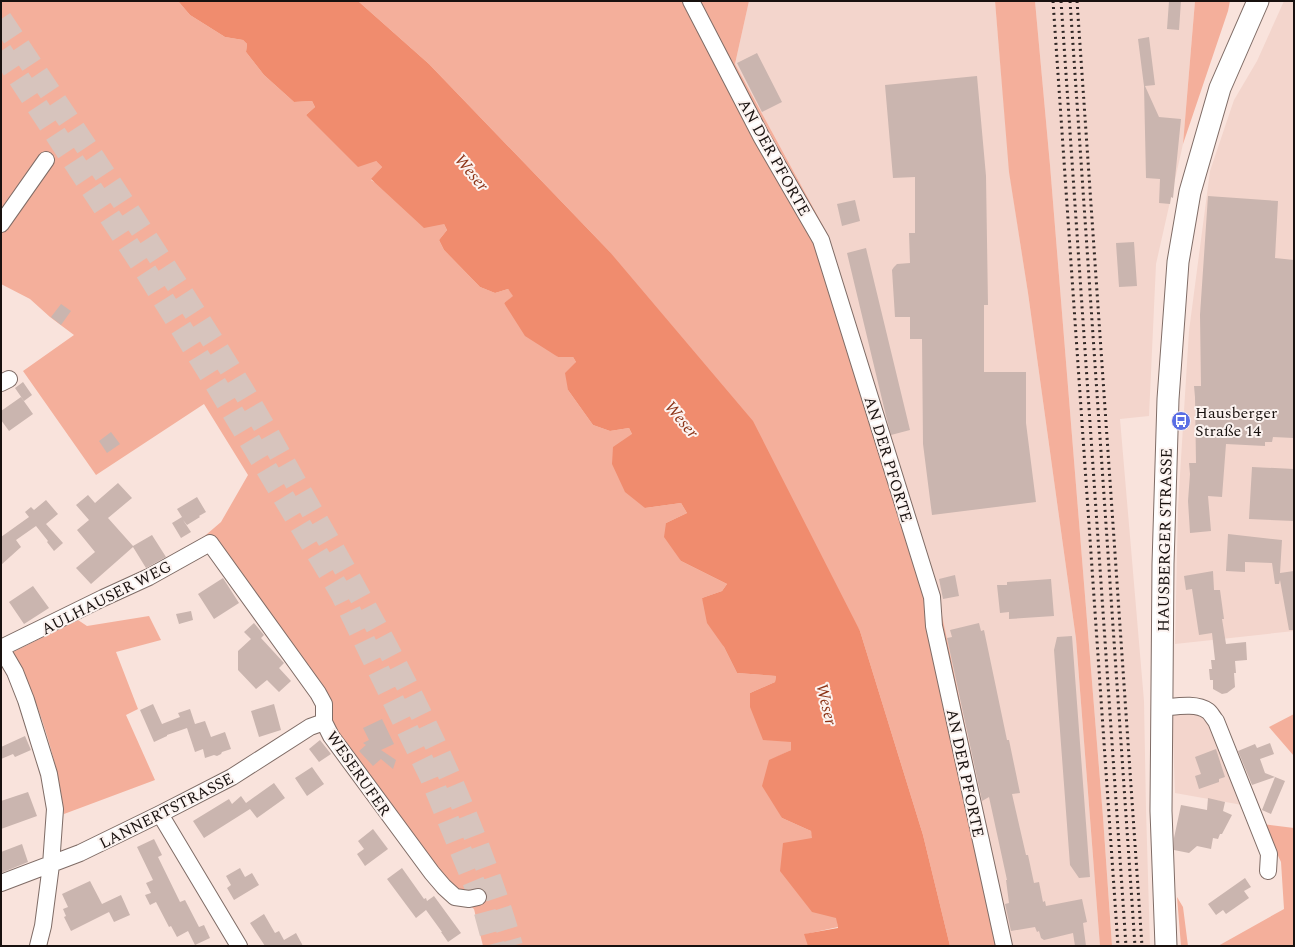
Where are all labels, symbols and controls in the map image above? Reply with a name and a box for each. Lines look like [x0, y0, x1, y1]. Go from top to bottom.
street label: AN DER PFORTE [732, 94, 816, 220]
water label: Weser [448, 148, 495, 197]
street label: AN DER PFORTE [857, 393, 919, 525]
water label: Weser [658, 395, 705, 444]
place label: Hausberger Straße 14 [1195, 401, 1277, 443]
bus stop icon: Hausberger Straße 14 [1170, 410, 1192, 432]
street label: HAUSBERGER STRASSE [1151, 448, 1179, 632]
street label: AULHAUSER WEG [37, 555, 176, 641]
water label: Weser [808, 681, 844, 728]
street label: AN DER PFORTE [940, 707, 990, 840]
street label: WESERUFER [320, 726, 397, 821]
street label: LANNERTSTRASSE [95, 767, 238, 855]

